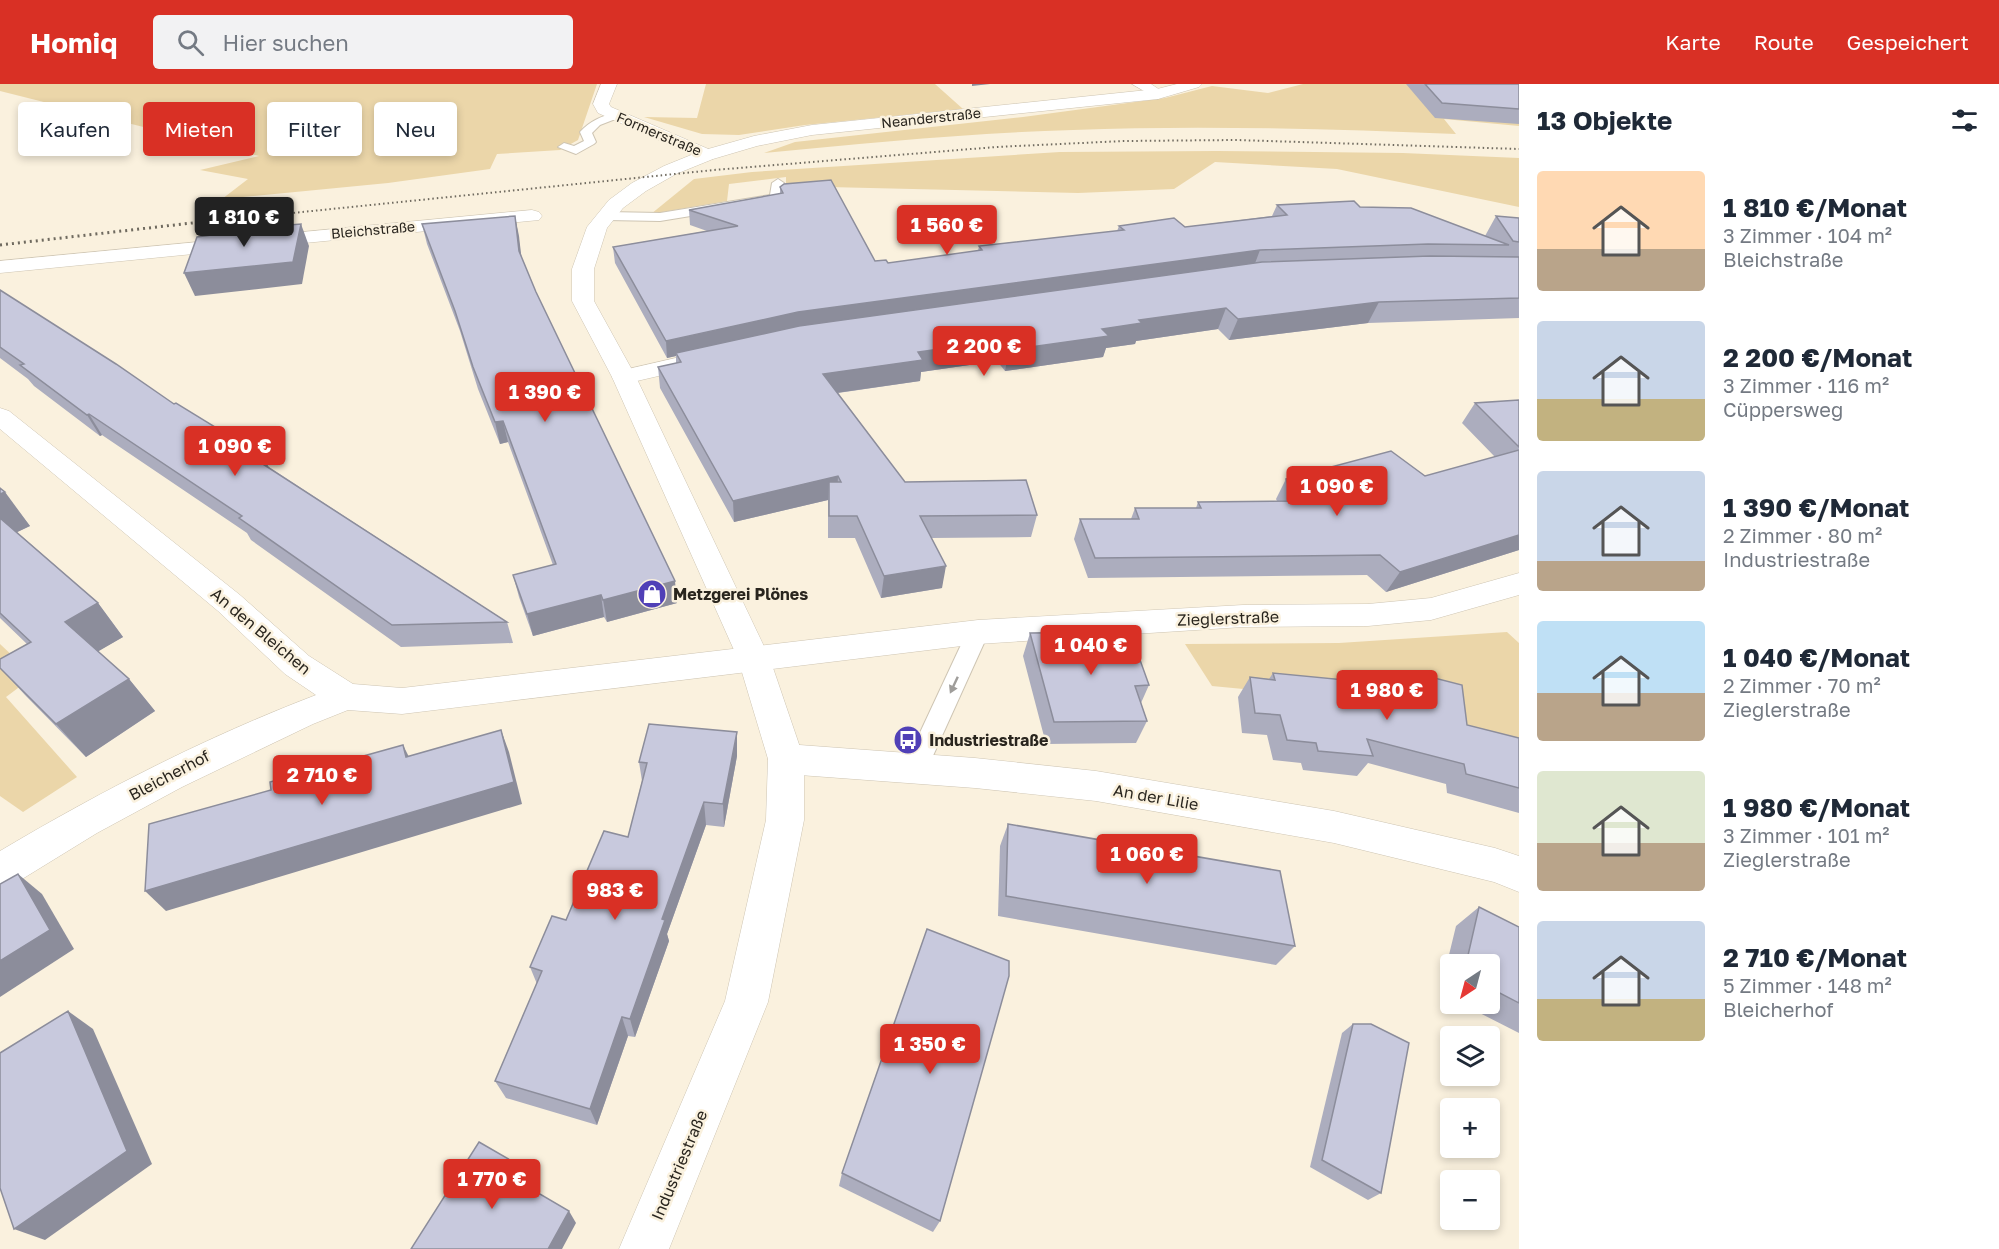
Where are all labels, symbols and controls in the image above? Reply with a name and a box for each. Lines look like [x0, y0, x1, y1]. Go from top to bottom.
search box [153, 15, 573, 69]
text: Homiq [30, 26, 117, 59]
icon: search [174, 26, 207, 59]
text: Hier suchen [222, 29, 349, 56]
text: Karte [1665, 29, 1721, 55]
text: Route [1754, 29, 1814, 55]
text: Gespeichert [1847, 29, 1969, 55]
chip: Kaufen [18, 102, 131, 156]
chip: Mieten [143, 102, 255, 156]
chip: Filter [267, 102, 362, 156]
chip: Neu [374, 102, 457, 156]
street label: Neanderstraße [880, 104, 982, 131]
icon: filters [1948, 104, 1981, 137]
text: 13 Objekte [1537, 105, 1672, 136]
street label: Formerstraße [614, 108, 704, 159]
text: 1 810 €/Monat [1723, 192, 1907, 223]
icon: home [1585, 195, 1657, 267]
pin: 1 810 € [189, 197, 299, 248]
text: 1 810 € [209, 204, 279, 228]
pin: 1 560 € [892, 205, 1002, 256]
text: 1 560 € [911, 212, 983, 236]
street label: Bleichstraße [330, 217, 416, 242]
text: 3 Zimmer · 104 m² [1723, 223, 1892, 247]
text: Bleichstraße [1723, 247, 1843, 271]
pin: 2 200 € [929, 326, 1039, 377]
text: 2 200 € [947, 333, 1021, 357]
text: 2 200 €/Monat [1723, 342, 1912, 373]
icon: home [1585, 345, 1657, 417]
pin: 1 390 € [490, 372, 600, 423]
text: 3 Zimmer · 116 m² [1723, 373, 1889, 397]
text: 1 390 € [509, 379, 581, 403]
text: Cüppersweg [1723, 397, 1843, 421]
pin: 1 090 € [180, 426, 290, 477]
text: 1 090 € [198, 433, 272, 457]
pin: 1 090 € [1282, 466, 1392, 517]
text: 1 090 € [1300, 473, 1374, 497]
text: 1 390 €/Monat [1723, 492, 1909, 523]
icon: home [1585, 495, 1657, 567]
text: 2 Zimmer · 80 m² [1723, 523, 1882, 547]
text: Industriestraße [1723, 547, 1870, 571]
shop icon: Metzgerei Plönes [636, 578, 668, 610]
street label: An den Bleichen [207, 583, 315, 679]
place label: Metzgerei Plönes [673, 584, 808, 604]
street label: Zieglerstraße [1177, 606, 1279, 630]
pin: 1 040 € [1036, 625, 1146, 676]
text: 1 040 € [1055, 632, 1127, 656]
text: 1 040 €/Monat [1723, 642, 1910, 673]
icon: home [1585, 645, 1657, 717]
pin: 1 980 € [1332, 670, 1442, 721]
text: 2 Zimmer · 70 m² [1723, 673, 1881, 697]
one-way arrow [949, 676, 958, 693]
text: 1 980 € [1351, 677, 1423, 701]
text: Zieglerstraße [1723, 697, 1851, 721]
bus stop icon: Industriestraße [892, 724, 924, 756]
place label: Industriestraße [929, 730, 1048, 750]
street label: Bleicherhof [125, 745, 213, 805]
pin: 2 710 € [267, 755, 377, 806]
text: 2 710 € [287, 762, 357, 786]
street label: An der Lilie [1112, 780, 1200, 814]
text: 1 980 €/Monat [1723, 792, 1910, 823]
icon: home [1585, 795, 1657, 867]
text: 3 Zimmer · 101 m² [1723, 823, 1890, 847]
pin: 1 060 € [1092, 834, 1202, 885]
text: 1 060 € [1110, 841, 1184, 865]
text: Zieglerstraße [1723, 847, 1851, 871]
pin: 983 € [573, 870, 657, 921]
text: 983 € [587, 877, 643, 901]
text: 2 710 €/Monat [1723, 942, 1907, 973]
icon: home [1585, 945, 1657, 1017]
north arrow [1440, 954, 1500, 1014]
map controls [1440, 954, 1500, 1230]
text: 5 Zimmer · 148 m² [1723, 973, 1892, 997]
text: Bleicherhof [1723, 997, 1834, 1021]
pin: 1 350 € [875, 1024, 985, 1075]
button: layers [1440, 1026, 1500, 1086]
text: 1 350 € [894, 1031, 966, 1055]
button: + [1440, 1098, 1500, 1158]
street label: Industriestraße [647, 1107, 711, 1223]
pin: 1 770 € [437, 1159, 547, 1210]
text: 1 770 € [457, 1166, 527, 1190]
button: − [1440, 1170, 1500, 1230]

